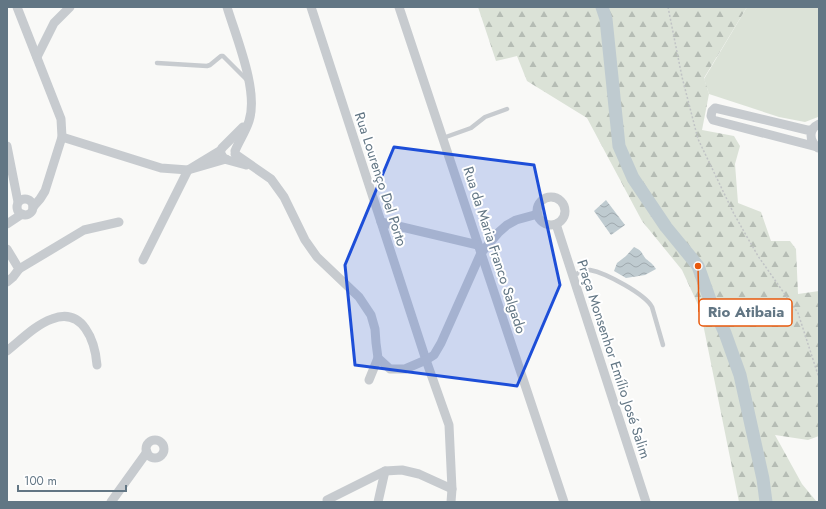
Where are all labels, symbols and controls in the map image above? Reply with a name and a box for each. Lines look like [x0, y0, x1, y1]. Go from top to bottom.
street label: Rua Lourenço Del Porto [350, 109, 412, 249]
street label: Rua da Maria Franco Salgado [459, 164, 532, 336]
street label: Praça Monsenhor Emílio José Salim [572, 257, 656, 461]
callout: Rio Atibaia [699, 299, 792, 326]
text: Rio Atibaia [708, 301, 784, 323]
scale bar [18, 467, 126, 493]
text: 100 m [24, 472, 57, 490]

